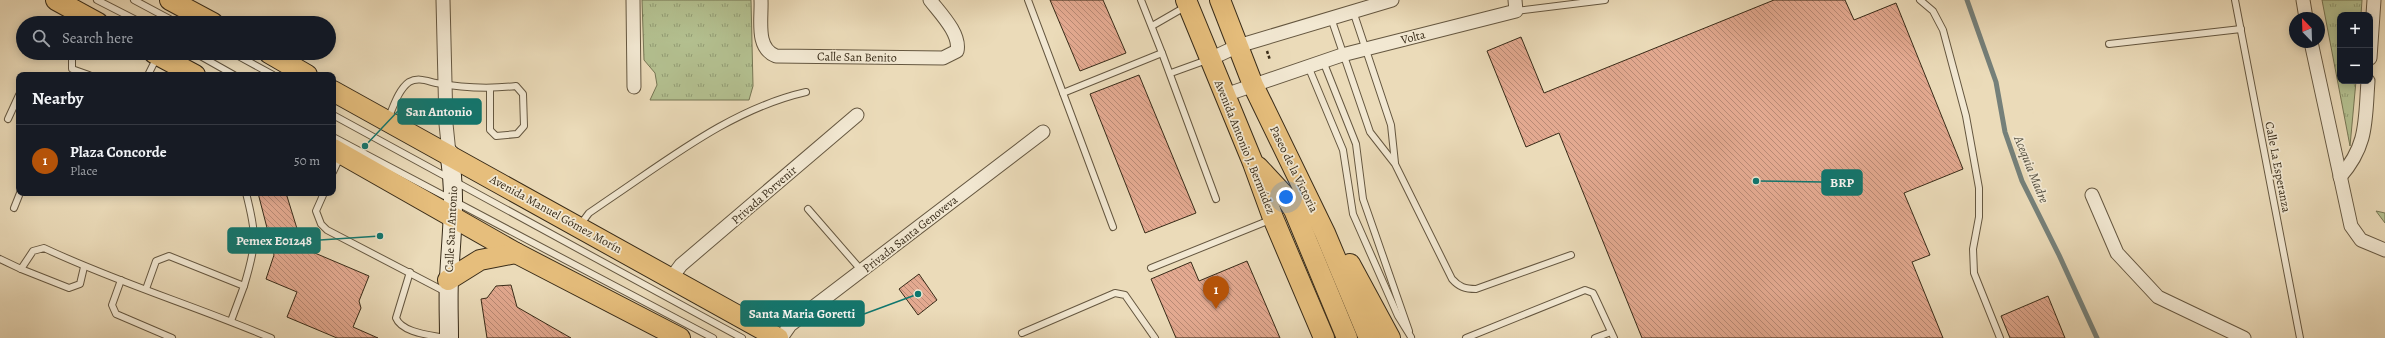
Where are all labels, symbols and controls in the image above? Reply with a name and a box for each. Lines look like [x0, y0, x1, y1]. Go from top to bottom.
north arrow [2289, 12, 2325, 48]
map controls [2337, 12, 2373, 84]
button: + [2337, 12, 2373, 48]
search box [16, 16, 336, 60]
street label: Volta [1398, 26, 1427, 48]
icon: search [30, 27, 52, 49]
text: Search here [62, 28, 133, 48]
street label: Calle San Benito [817, 48, 897, 66]
button: − [2337, 48, 2373, 84]
street label: Avenida Antonio J. Bermúdez [1210, 77, 1279, 216]
text: Nearby [32, 87, 83, 110]
callout: San Antonio [398, 99, 481, 124]
text: San Antonio [406, 103, 473, 120]
street label: Calle La Esperanza [2261, 120, 2295, 214]
street label: Paseo de la Victoria [1266, 123, 1322, 215]
water label: Acequia Madre [2010, 132, 2053, 206]
text: Plaza Concorde [70, 142, 167, 162]
text: 1 [43, 152, 47, 169]
text: 50 m [294, 152, 320, 169]
text: Place [70, 162, 98, 179]
street label: Privada Porvenir [728, 162, 800, 228]
callout: BRP [1822, 170, 1862, 195]
street label: Avenida Manuel Gómez Morín [486, 171, 625, 257]
text: BRP [1830, 174, 1854, 191]
street label: Calle San Antonio [441, 185, 461, 273]
your location [1276, 187, 1296, 207]
street label: Privada Santa Genoveva [859, 192, 961, 276]
callout: Pemex E01248 [228, 228, 320, 253]
text: Pemex E01248 [236, 232, 312, 249]
pin: 1 [1203, 276, 1229, 309]
callout: Santa Maria Goretti [741, 301, 864, 326]
text: Santa Maria Goretti [749, 305, 856, 322]

